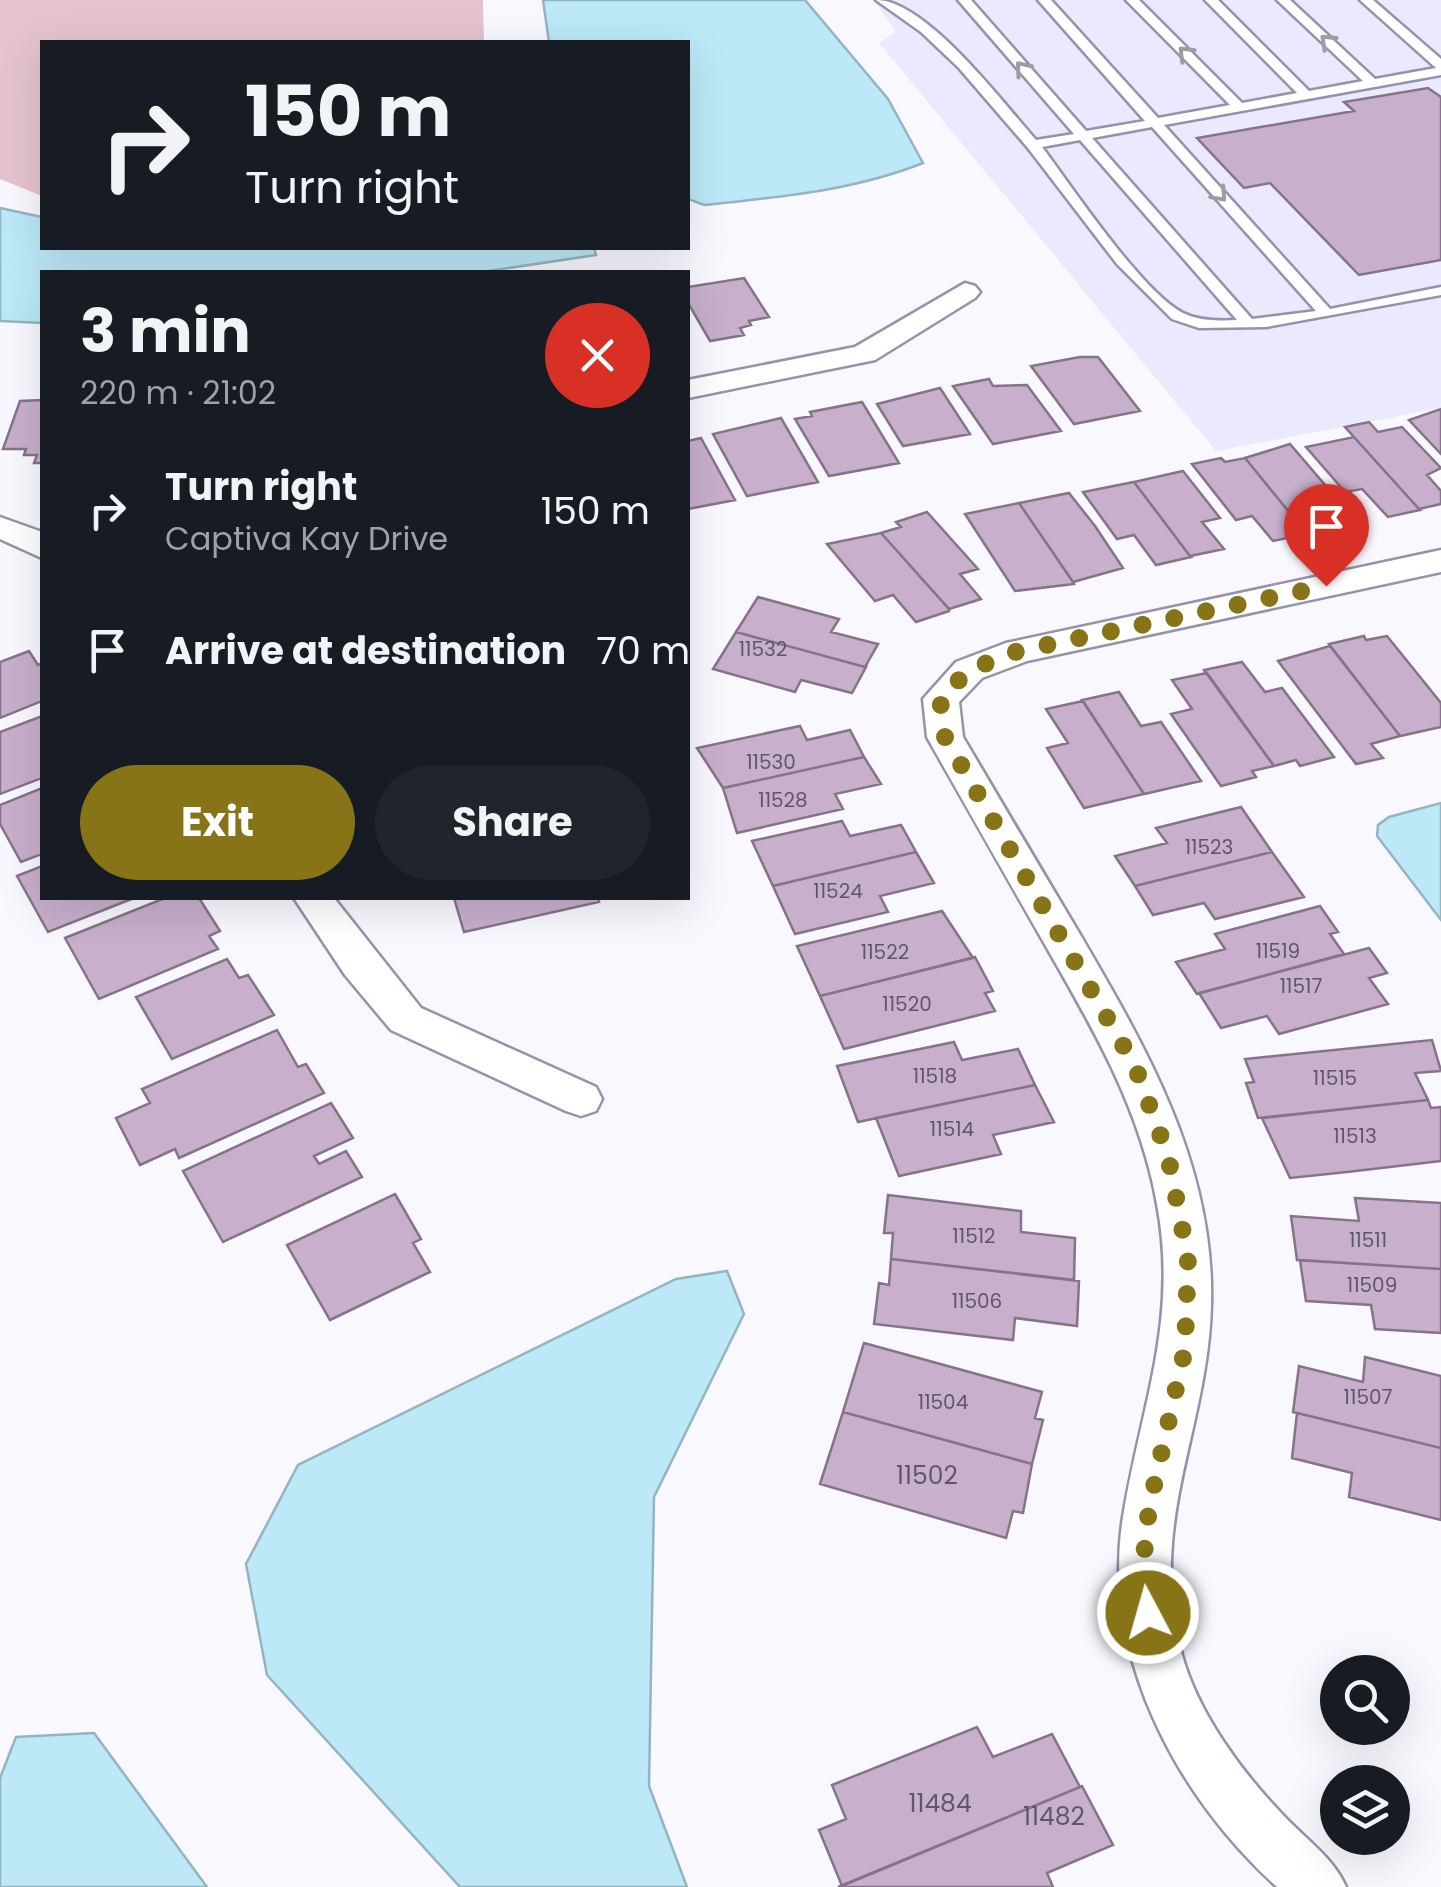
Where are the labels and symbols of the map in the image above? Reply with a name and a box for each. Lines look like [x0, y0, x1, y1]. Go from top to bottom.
one-way arrow [1320, 35, 1339, 53]
one-way arrow [1179, 47, 1197, 65]
one-way arrow [1016, 62, 1034, 80]
one-way arrow [1209, 183, 1227, 202]
pin [1284, 484, 1369, 587]
house number: 11532 [739, 635, 787, 663]
house number: 11530 [746, 748, 796, 776]
house number: 11528 [758, 786, 808, 814]
house number: 11523 [1185, 833, 1233, 861]
house number: 11524 [813, 877, 863, 905]
house number: 11519 [1256, 937, 1300, 965]
house number: 11522 [861, 938, 909, 966]
house number: 11517 [1280, 972, 1322, 1000]
house number: 11520 [882, 990, 932, 1018]
house number: 11518 [913, 1062, 957, 1090]
house number: 11515 [1313, 1064, 1357, 1092]
house number: 11514 [930, 1115, 974, 1143]
house number: 11513 [1333, 1122, 1377, 1150]
house number: 11512 [952, 1222, 996, 1250]
house number: 11511 [1349, 1226, 1387, 1254]
house number: 11509 [1347, 1271, 1397, 1299]
house number: 11506 [952, 1287, 1002, 1315]
house number: 11507 [1344, 1383, 1392, 1411]
house number: 11504 [918, 1388, 968, 1416]
house number: 11502 [896, 1458, 958, 1493]
position arrow [1096, 1561, 1200, 1665]
house number: 11484 [908, 1786, 972, 1821]
house number: 11482 [1023, 1799, 1085, 1834]

